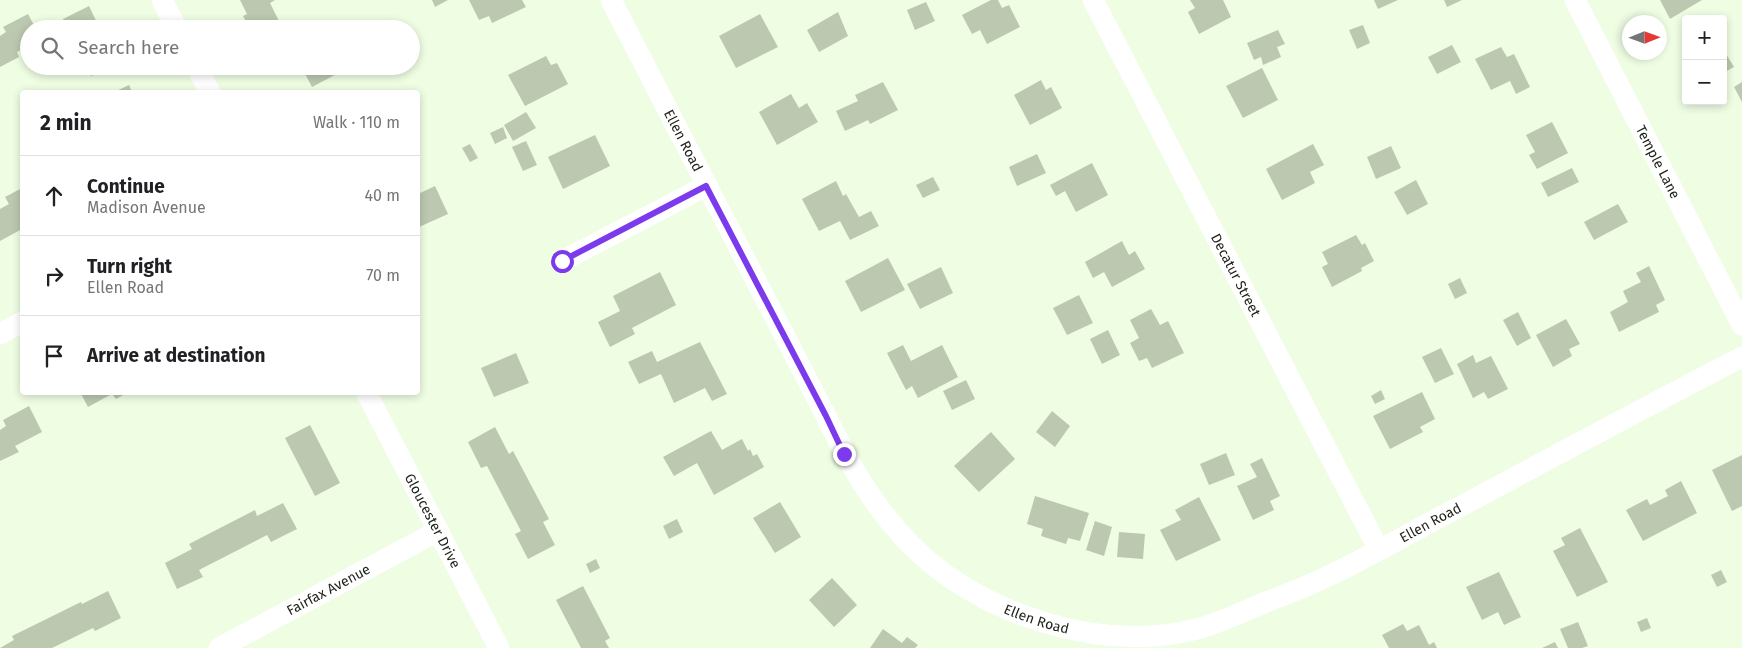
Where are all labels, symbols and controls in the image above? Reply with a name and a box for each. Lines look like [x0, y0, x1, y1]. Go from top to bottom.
north arrow [1622, 15, 1667, 60]
map controls [1682, 15, 1727, 105]
button: + [1682, 15, 1727, 60]
search box [20, 20, 420, 75]
icon: search [38, 34, 66, 62]
text: Search here [78, 36, 179, 59]
button: − [1682, 60, 1727, 105]
street label: Ellen Road [660, 107, 706, 174]
text: 2 min [40, 110, 92, 136]
text: Walk · 110 m [313, 113, 400, 132]
street label: Temple Lane [1632, 123, 1684, 202]
text: Continue [87, 175, 165, 198]
icon: ahead [40, 182, 68, 210]
text: 40 m [365, 186, 400, 205]
text: Madison Avenue [87, 198, 206, 217]
street label: Decatur Street [1207, 231, 1265, 320]
route start [551, 250, 574, 273]
text: Turn right [87, 255, 172, 278]
icon: right [40, 262, 68, 290]
text: 70 m [366, 266, 400, 285]
text: Ellen Road [87, 278, 164, 297]
icon: arrive [40, 342, 68, 370]
text: Arrive at destination [87, 344, 266, 367]
route end [833, 443, 856, 466]
street label: Gloucester Drive [401, 471, 464, 571]
street label: Ellen Road [1397, 500, 1464, 546]
street label: Fairfax Avenue [284, 561, 373, 619]
street label: Ellen Road [1001, 601, 1071, 638]

